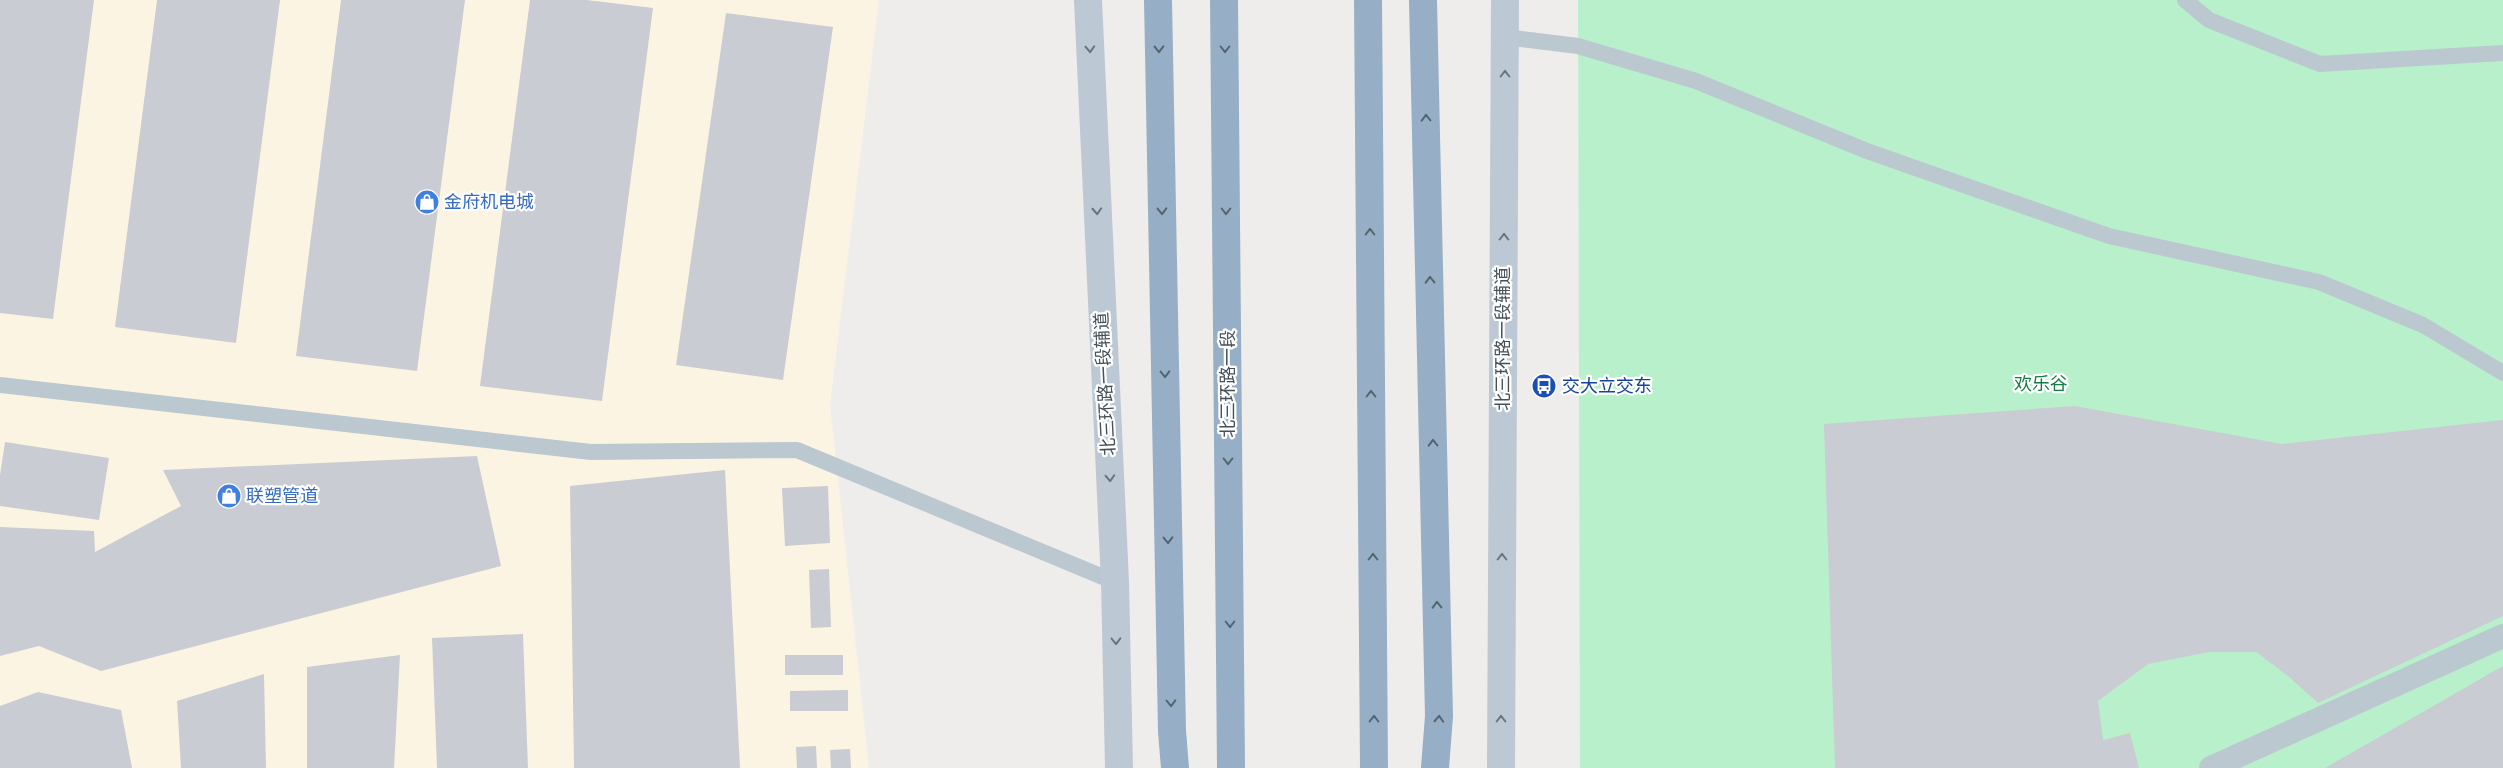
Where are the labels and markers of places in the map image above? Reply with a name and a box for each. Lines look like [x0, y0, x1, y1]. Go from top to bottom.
shop icon: 金府机电城 [414, 189, 440, 215]
place label: 金府机电城 [444, 191, 534, 212]
bus stop icon: 交大立交东 [1531, 373, 1557, 399]
place label: 交大立交东 [1562, 375, 1652, 396]
shop icon: 联塑管道 [216, 483, 242, 509]
place label: 联塑管道 [246, 485, 318, 506]

